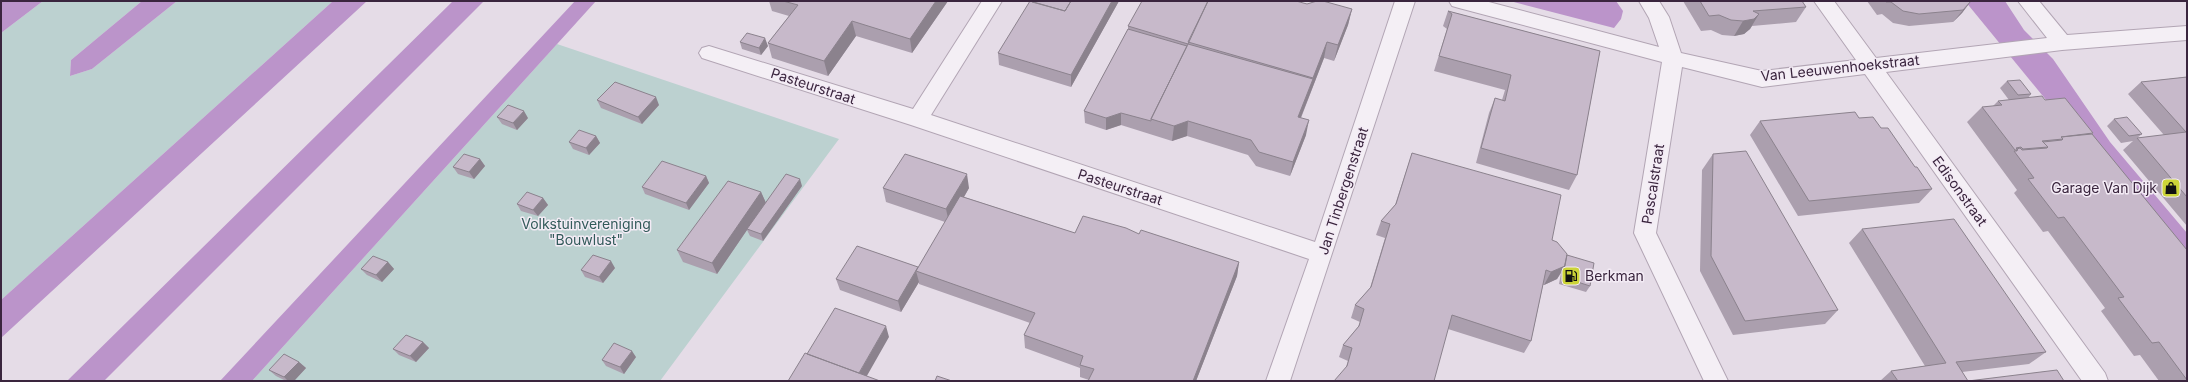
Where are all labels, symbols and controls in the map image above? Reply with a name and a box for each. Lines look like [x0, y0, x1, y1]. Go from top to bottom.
street label: Van Leeuwenhoekstraat [1760, 51, 1920, 84]
street label: Pasteurstraat [769, 64, 858, 107]
street label: Jan Tinbergenstraat [1314, 125, 1371, 257]
street label: Pascalstraat [1638, 142, 1667, 225]
street label: Edisonstraat [1929, 153, 1992, 229]
street label: Pasteurstraat [1076, 165, 1165, 208]
shop icon: Garage Van Dijk [2160, 177, 2182, 199]
place label: Garage Van Dijk [2051, 179, 2157, 196]
park label: Volkstuinvereniging "Bouwlust" [521, 215, 651, 248]
fuel station icon: Berkman [1560, 265, 1582, 287]
place label: Berkman [1585, 267, 1644, 284]

